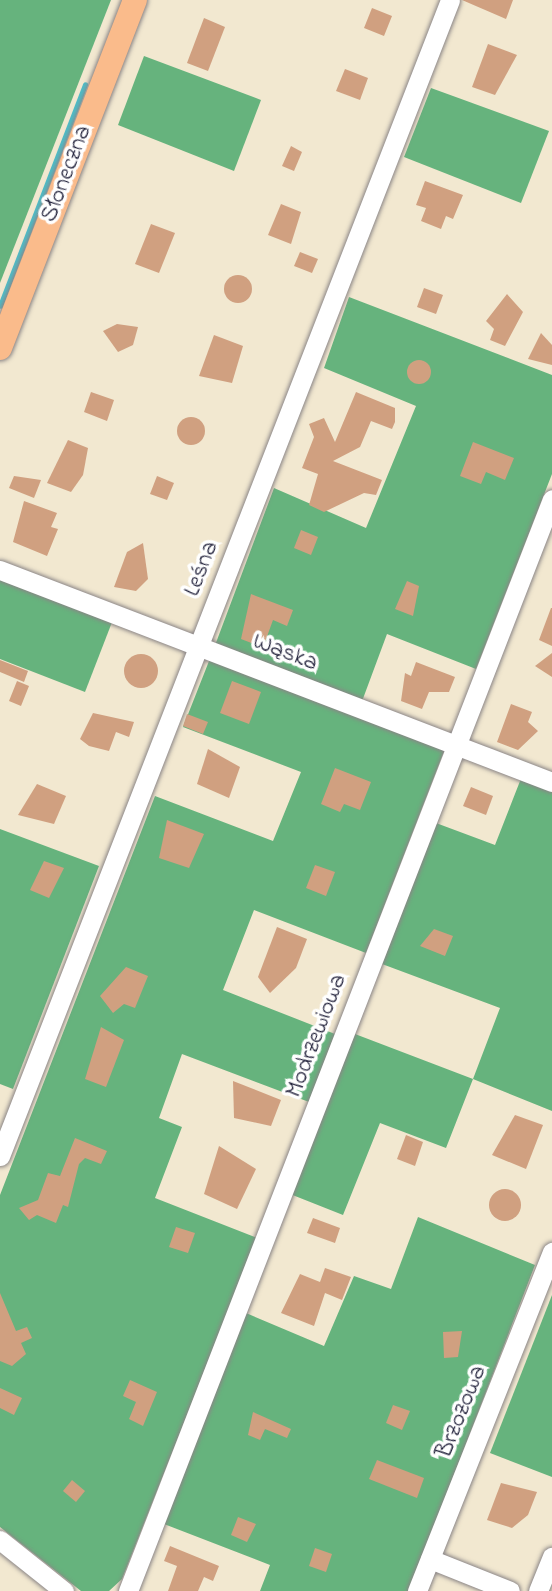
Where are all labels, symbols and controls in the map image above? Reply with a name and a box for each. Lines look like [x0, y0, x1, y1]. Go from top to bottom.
street label: Słoneczna [35, 121, 99, 227]
street label: Leśna [178, 537, 226, 601]
street label: Wąska [248, 628, 322, 678]
street label: Modrzewiowa [280, 970, 354, 1102]
street label: Brzozowa [430, 1361, 494, 1463]

